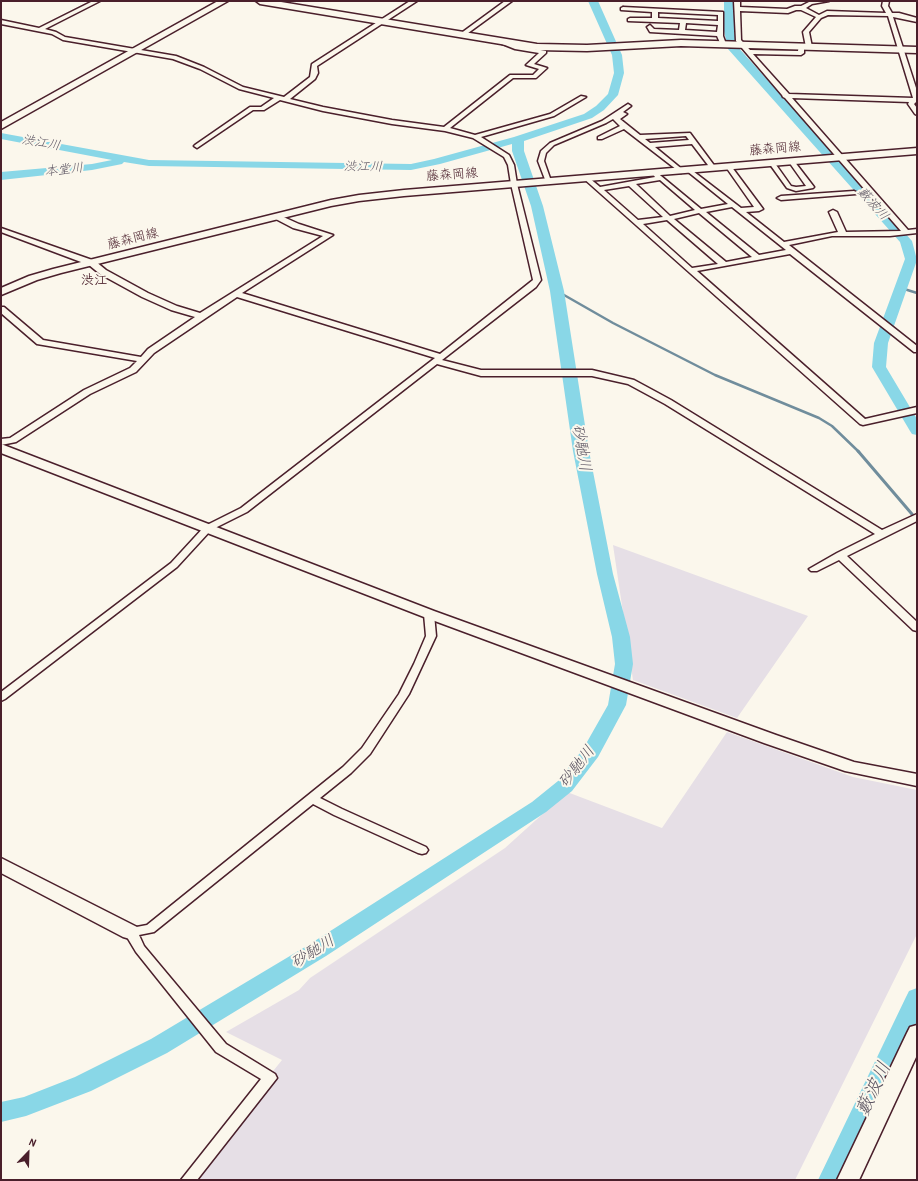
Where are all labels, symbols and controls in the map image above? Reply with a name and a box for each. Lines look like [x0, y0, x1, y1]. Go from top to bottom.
water label: 渋江川 [20, 132, 62, 154]
street label: 藤森岡線 [748, 139, 802, 159]
water label: 渋江川 [343, 159, 383, 175]
water label: 本堂川 [44, 160, 84, 180]
street label: 藤森岡線 [426, 165, 478, 185]
water label: 藪波川 [854, 184, 892, 224]
street label: 藤森岡線 [106, 225, 160, 253]
district label: 渋江 [81, 273, 107, 289]
water label: 砂馳川 [567, 423, 595, 473]
water label: 砂馳川 [555, 742, 599, 792]
water label: 砂馳川 [288, 931, 338, 973]
water label: 藪波川 [852, 1058, 896, 1120]
north arrow [8, 1133, 48, 1173]
text: N [27, 1134, 38, 1150]

